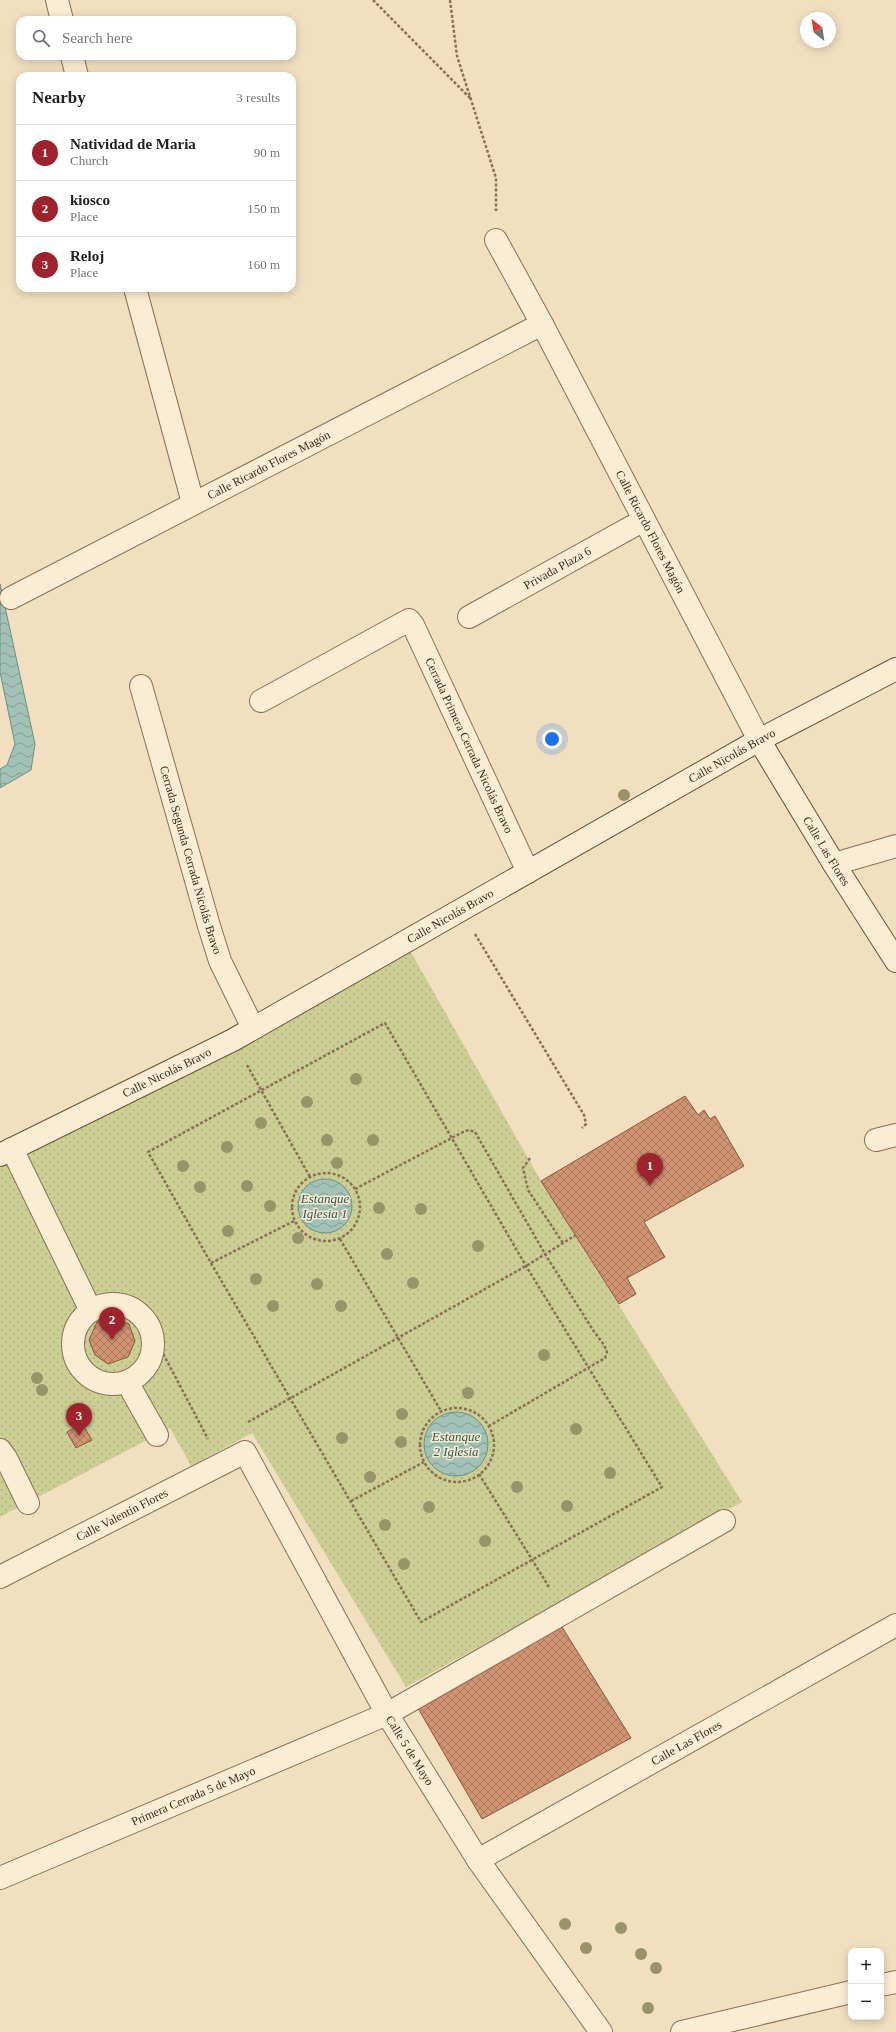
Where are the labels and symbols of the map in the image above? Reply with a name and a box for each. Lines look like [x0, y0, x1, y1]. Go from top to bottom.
north arrow [800, 12, 836, 48]
street label: Calle Ricardo Flores Magón [205, 428, 333, 503]
street label: Calle Ricardo Flores Magón [613, 468, 688, 595]
street label: Privada Plaza 6 [521, 544, 593, 592]
street label: Cerrada Primera Cerrada Nicolás Bravo [422, 655, 516, 835]
street label: Calle Nicolás Bravo [686, 726, 778, 786]
your location [542, 729, 562, 749]
street label: Cerrada Segunda Cerrada Nicolás Bravo [157, 764, 224, 956]
street label: Calle Las Flores [800, 814, 853, 889]
street label: Calle Nicolás Bravo [405, 886, 496, 946]
street label: Calle Nicolás Bravo [120, 1045, 214, 1101]
pin: 1 [637, 1153, 663, 1186]
water label: Estanque Iglesia 1 [300, 1191, 349, 1221]
pin: 2 [99, 1307, 125, 1340]
pin: 3 [66, 1403, 92, 1436]
water label: Estanque 2 Iglesia [431, 1429, 480, 1459]
street label: Calle Valentín Flores [74, 1485, 171, 1544]
street label: Calle 5 de Mayo [383, 1713, 437, 1788]
street label: Calle Las Flores [649, 1717, 724, 1768]
street label: Primera Cerrada 5 de Mayo [129, 1764, 257, 1829]

